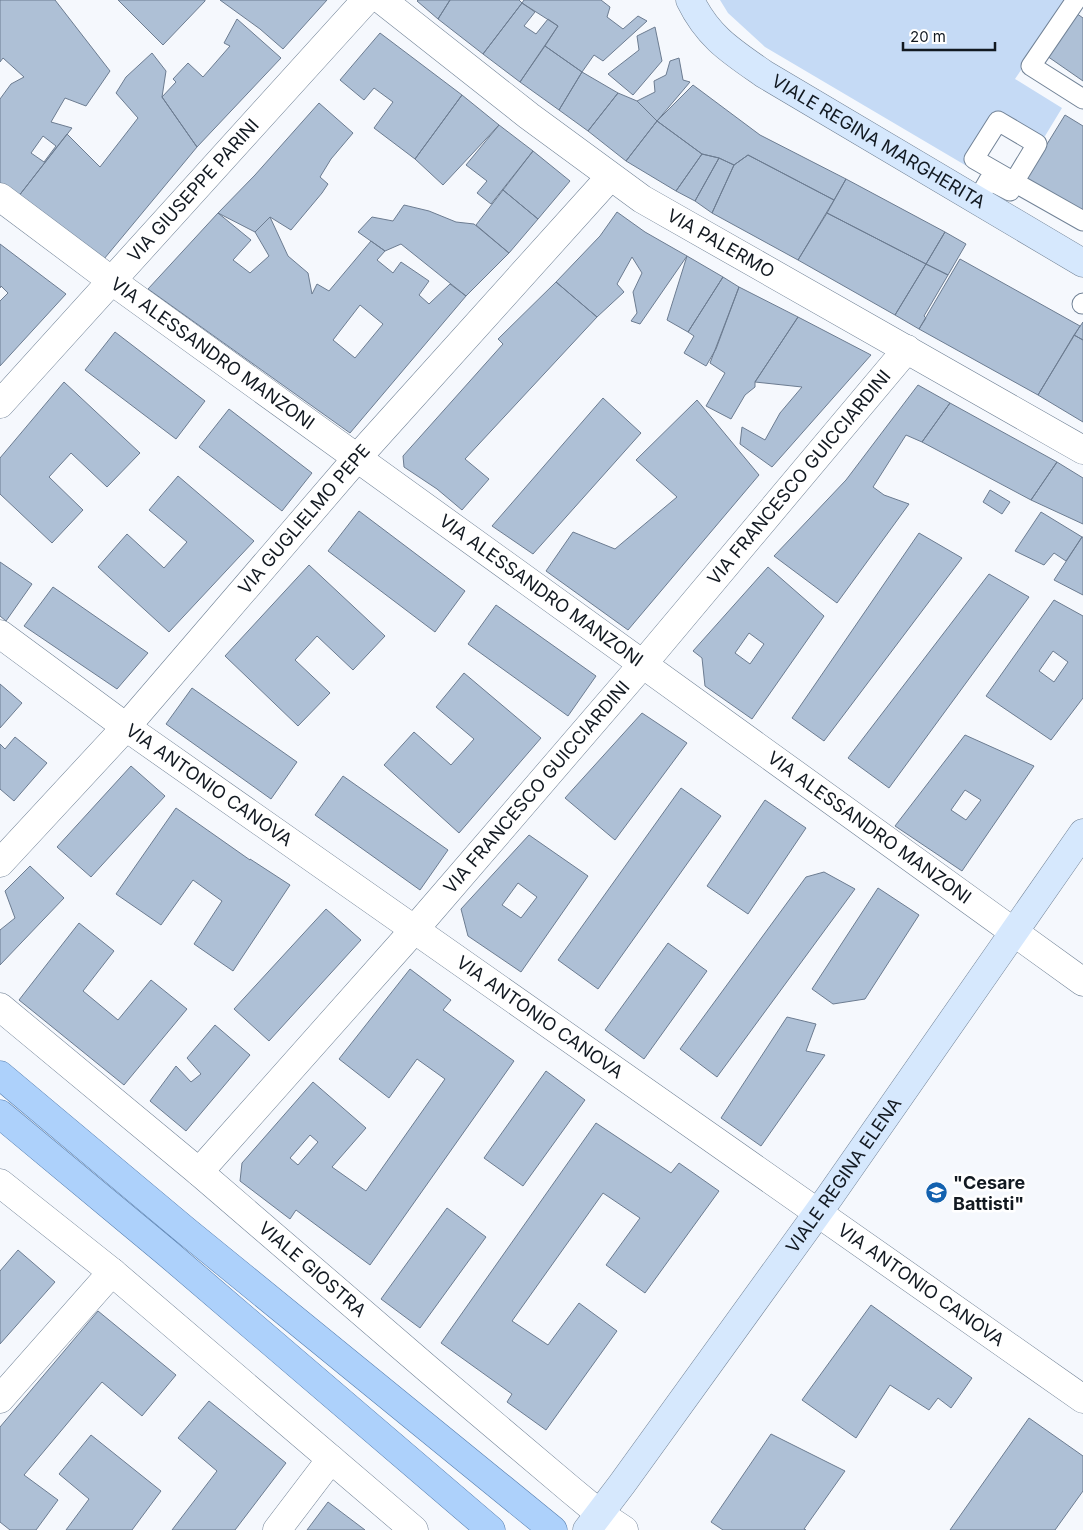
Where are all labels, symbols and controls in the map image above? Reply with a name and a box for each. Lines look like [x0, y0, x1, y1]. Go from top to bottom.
scale bar [903, 20, 996, 52]
text: 20 m [910, 27, 946, 46]
street label: VIALE REGINA MARGHERITA [768, 70, 989, 213]
street label: VIA GIUSEPPE PARINI [123, 115, 263, 266]
street label: VIA PALERMO [664, 205, 778, 282]
street label: VIA ALESSANDRO MANZONI [107, 273, 319, 434]
street label: VIA FRANCESCO GUICCIARDINI [703, 366, 895, 589]
street label: VIA GUGLIELMO PEPE [234, 440, 374, 598]
street label: VIA ALESSANDRO MANZONI [435, 510, 647, 671]
street label: VIA FRANCESCO GUICCIARDINI [439, 676, 634, 897]
street label: VIA ANTONIO CANOVA [122, 719, 296, 850]
street label: VIA ALESSANDRO MANZONI [764, 747, 975, 908]
street label: VIA ANTONIO CANOVA [453, 951, 627, 1083]
street label: VIALE REGINA ELENA [781, 1093, 905, 1257]
place label: "Cesare Battisti" [953, 1172, 1025, 1214]
school or university icon: "Cesare Battisti" [925, 1181, 949, 1205]
street label: VIALE GIOSTRA [255, 1217, 371, 1321]
street label: VIA ANTONIO CANOVA [834, 1219, 1008, 1350]

